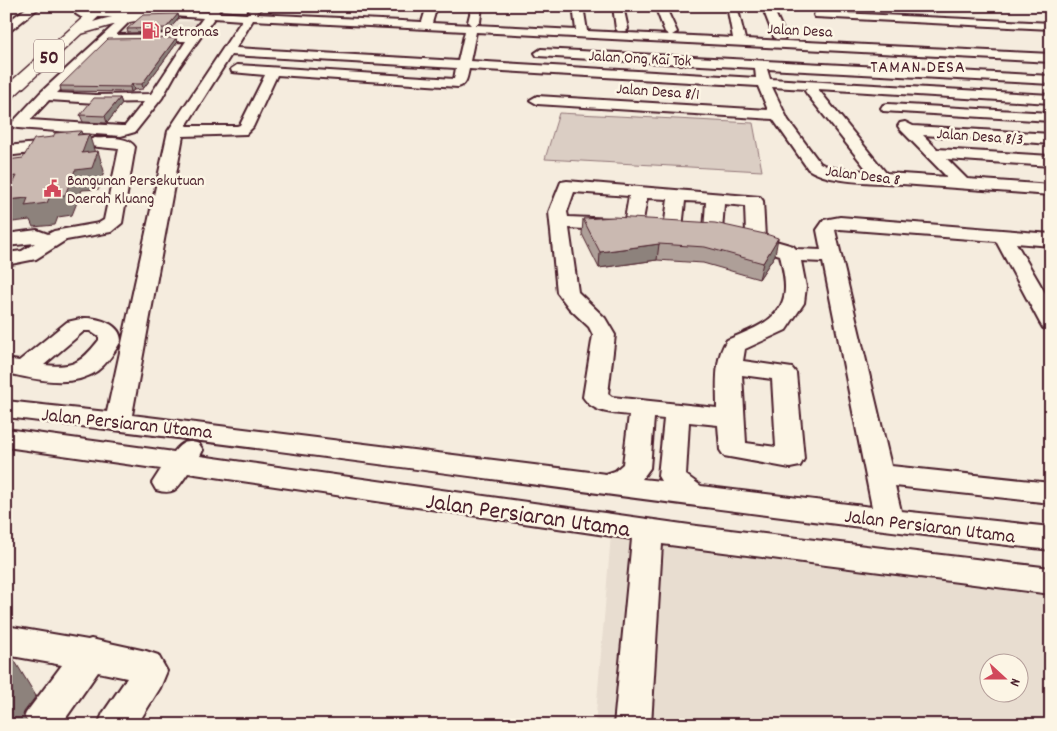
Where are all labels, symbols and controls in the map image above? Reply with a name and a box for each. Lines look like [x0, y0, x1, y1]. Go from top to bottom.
street label: Jalan Desa [767, 18, 834, 45]
fuel station icon: Petronas [140, 20, 160, 40]
place label: Petronas [164, 21, 219, 44]
road number: 50 [34, 40, 64, 72]
street label: Jalan Ong Kai Tok [588, 45, 692, 74]
district label: TAMAN DESA [870, 56, 966, 81]
street label: Jalan Desa 8/1 [615, 78, 700, 107]
street label: Jalan Desa 8/3 [936, 123, 1024, 152]
street label: Jalan Desa 8 [824, 160, 901, 192]
place label: Bangunan Persekutuan Daerah Kluang [67, 170, 205, 211]
public building icon: Bangunan Persekutuan Daerah Kluang [43, 178, 63, 198]
street label: Jalan Persiaran Utama [40, 402, 214, 448]
street label: Jalan Persiaran Utama [423, 486, 633, 548]
street label: Jalan Persiaran Utama [843, 504, 1017, 552]
north arrow [980, 654, 1030, 704]
text: N [1004, 675, 1025, 689]

